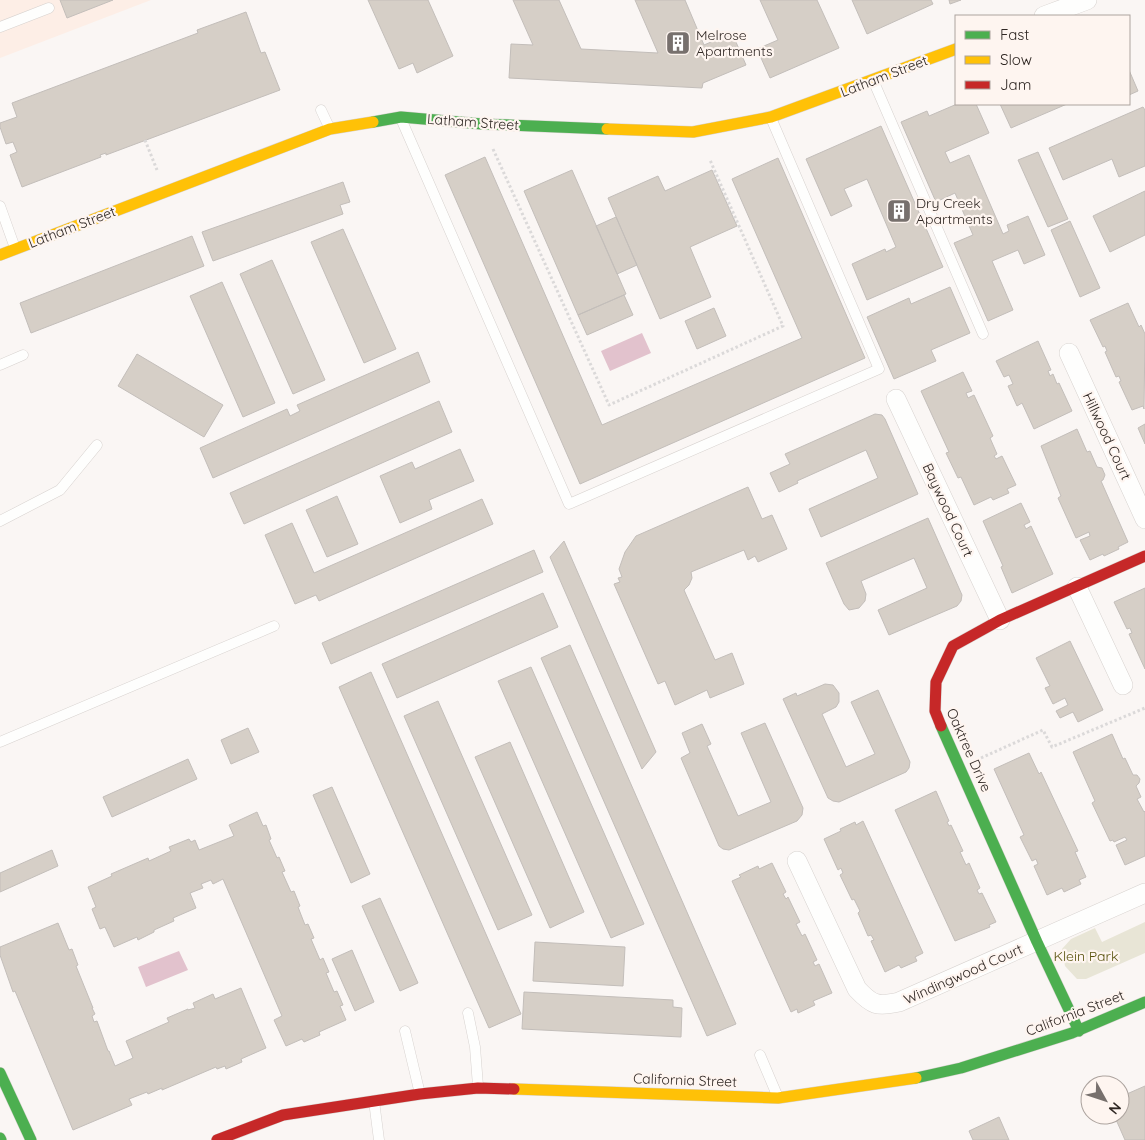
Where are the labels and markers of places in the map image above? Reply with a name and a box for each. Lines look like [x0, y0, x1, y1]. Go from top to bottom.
place label: Melrose Apartments [696, 26, 773, 60]
building icon: Melrose Apartments [665, 30, 691, 56]
place label: Dry Creek Apartments [916, 194, 993, 228]
building icon: Dry Creek Apartments [886, 198, 912, 224]

